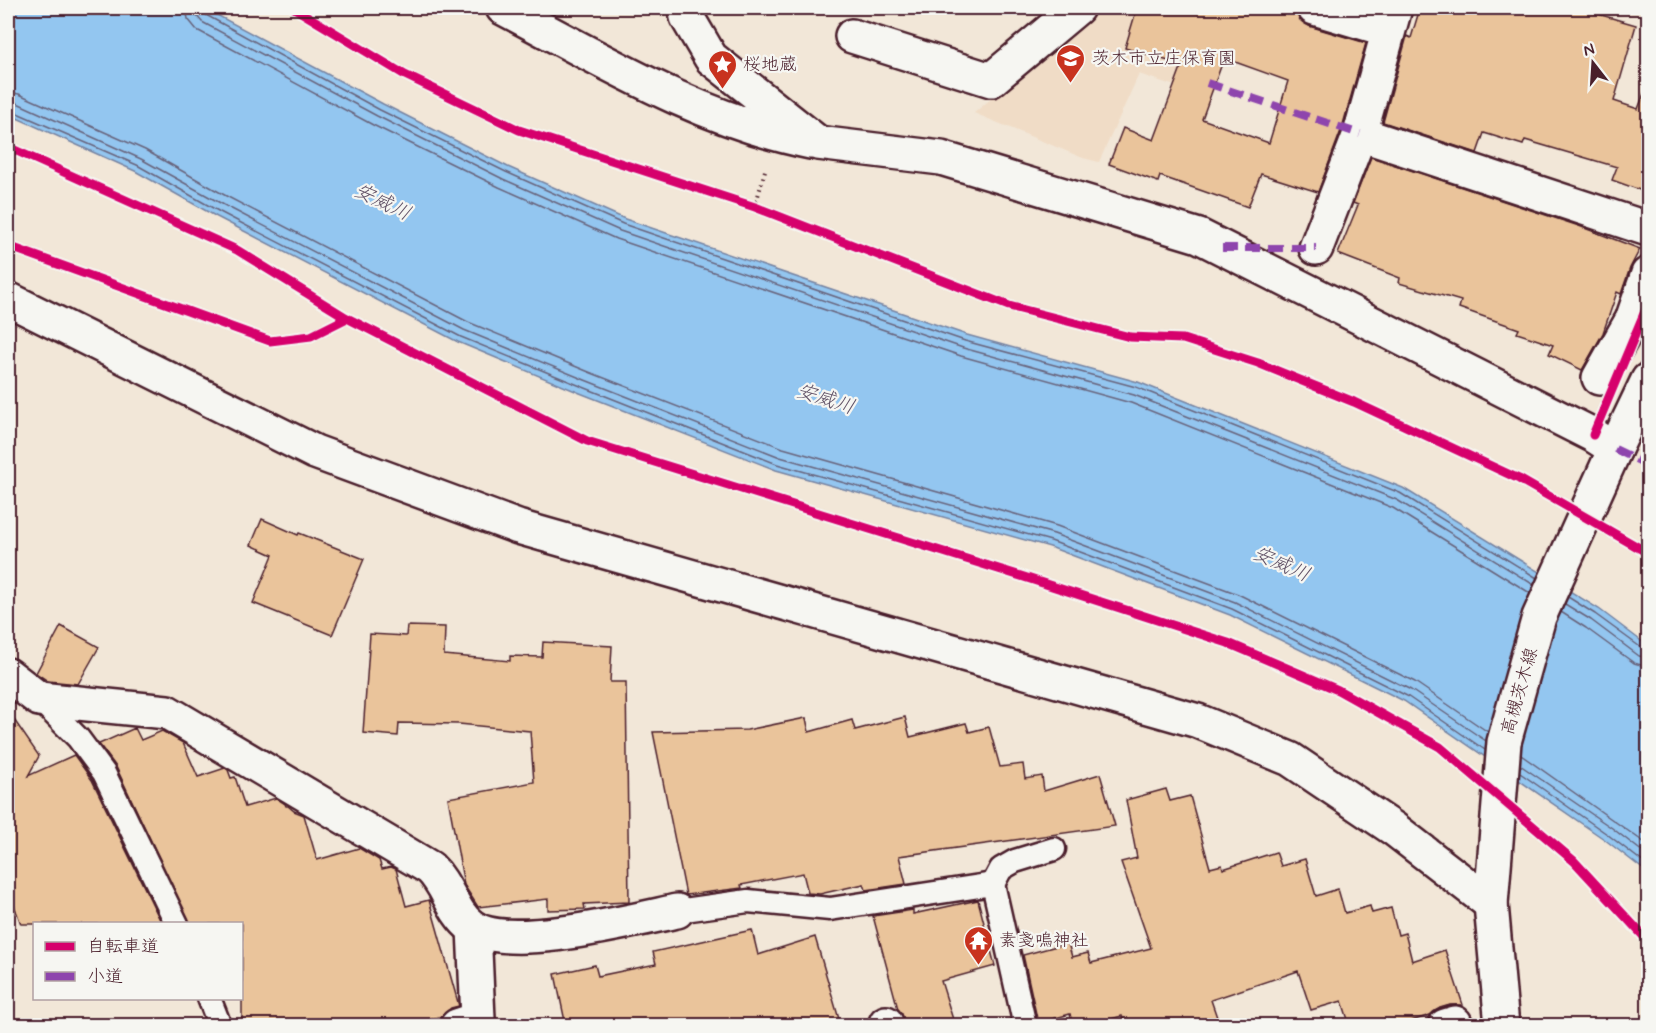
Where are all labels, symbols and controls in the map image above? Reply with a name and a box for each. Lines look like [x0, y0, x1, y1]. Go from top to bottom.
north arrow [1563, 33, 1623, 93]
text: N [1581, 38, 1597, 62]
school or university icon: 茨木市立庄保育園 [1055, 42, 1087, 84]
place label: 茨木市立庄保育園 [1092, 47, 1236, 71]
place icon: 桜地蔵 [706, 48, 738, 90]
place label: 桜地蔵 [743, 53, 797, 77]
water label: 安威川 [349, 177, 415, 228]
water label: 安威川 [793, 377, 858, 422]
water label: 安威川 [1248, 540, 1314, 589]
street label: 高槻茨木線 [1496, 645, 1544, 738]
legend [33, 922, 243, 1000]
temple icon: 素戔嗚神社 [962, 924, 994, 966]
place label: 素戔嗚神社 [999, 929, 1089, 953]
text: 自転車道 [87, 935, 159, 959]
text: 小道 [87, 965, 123, 989]

